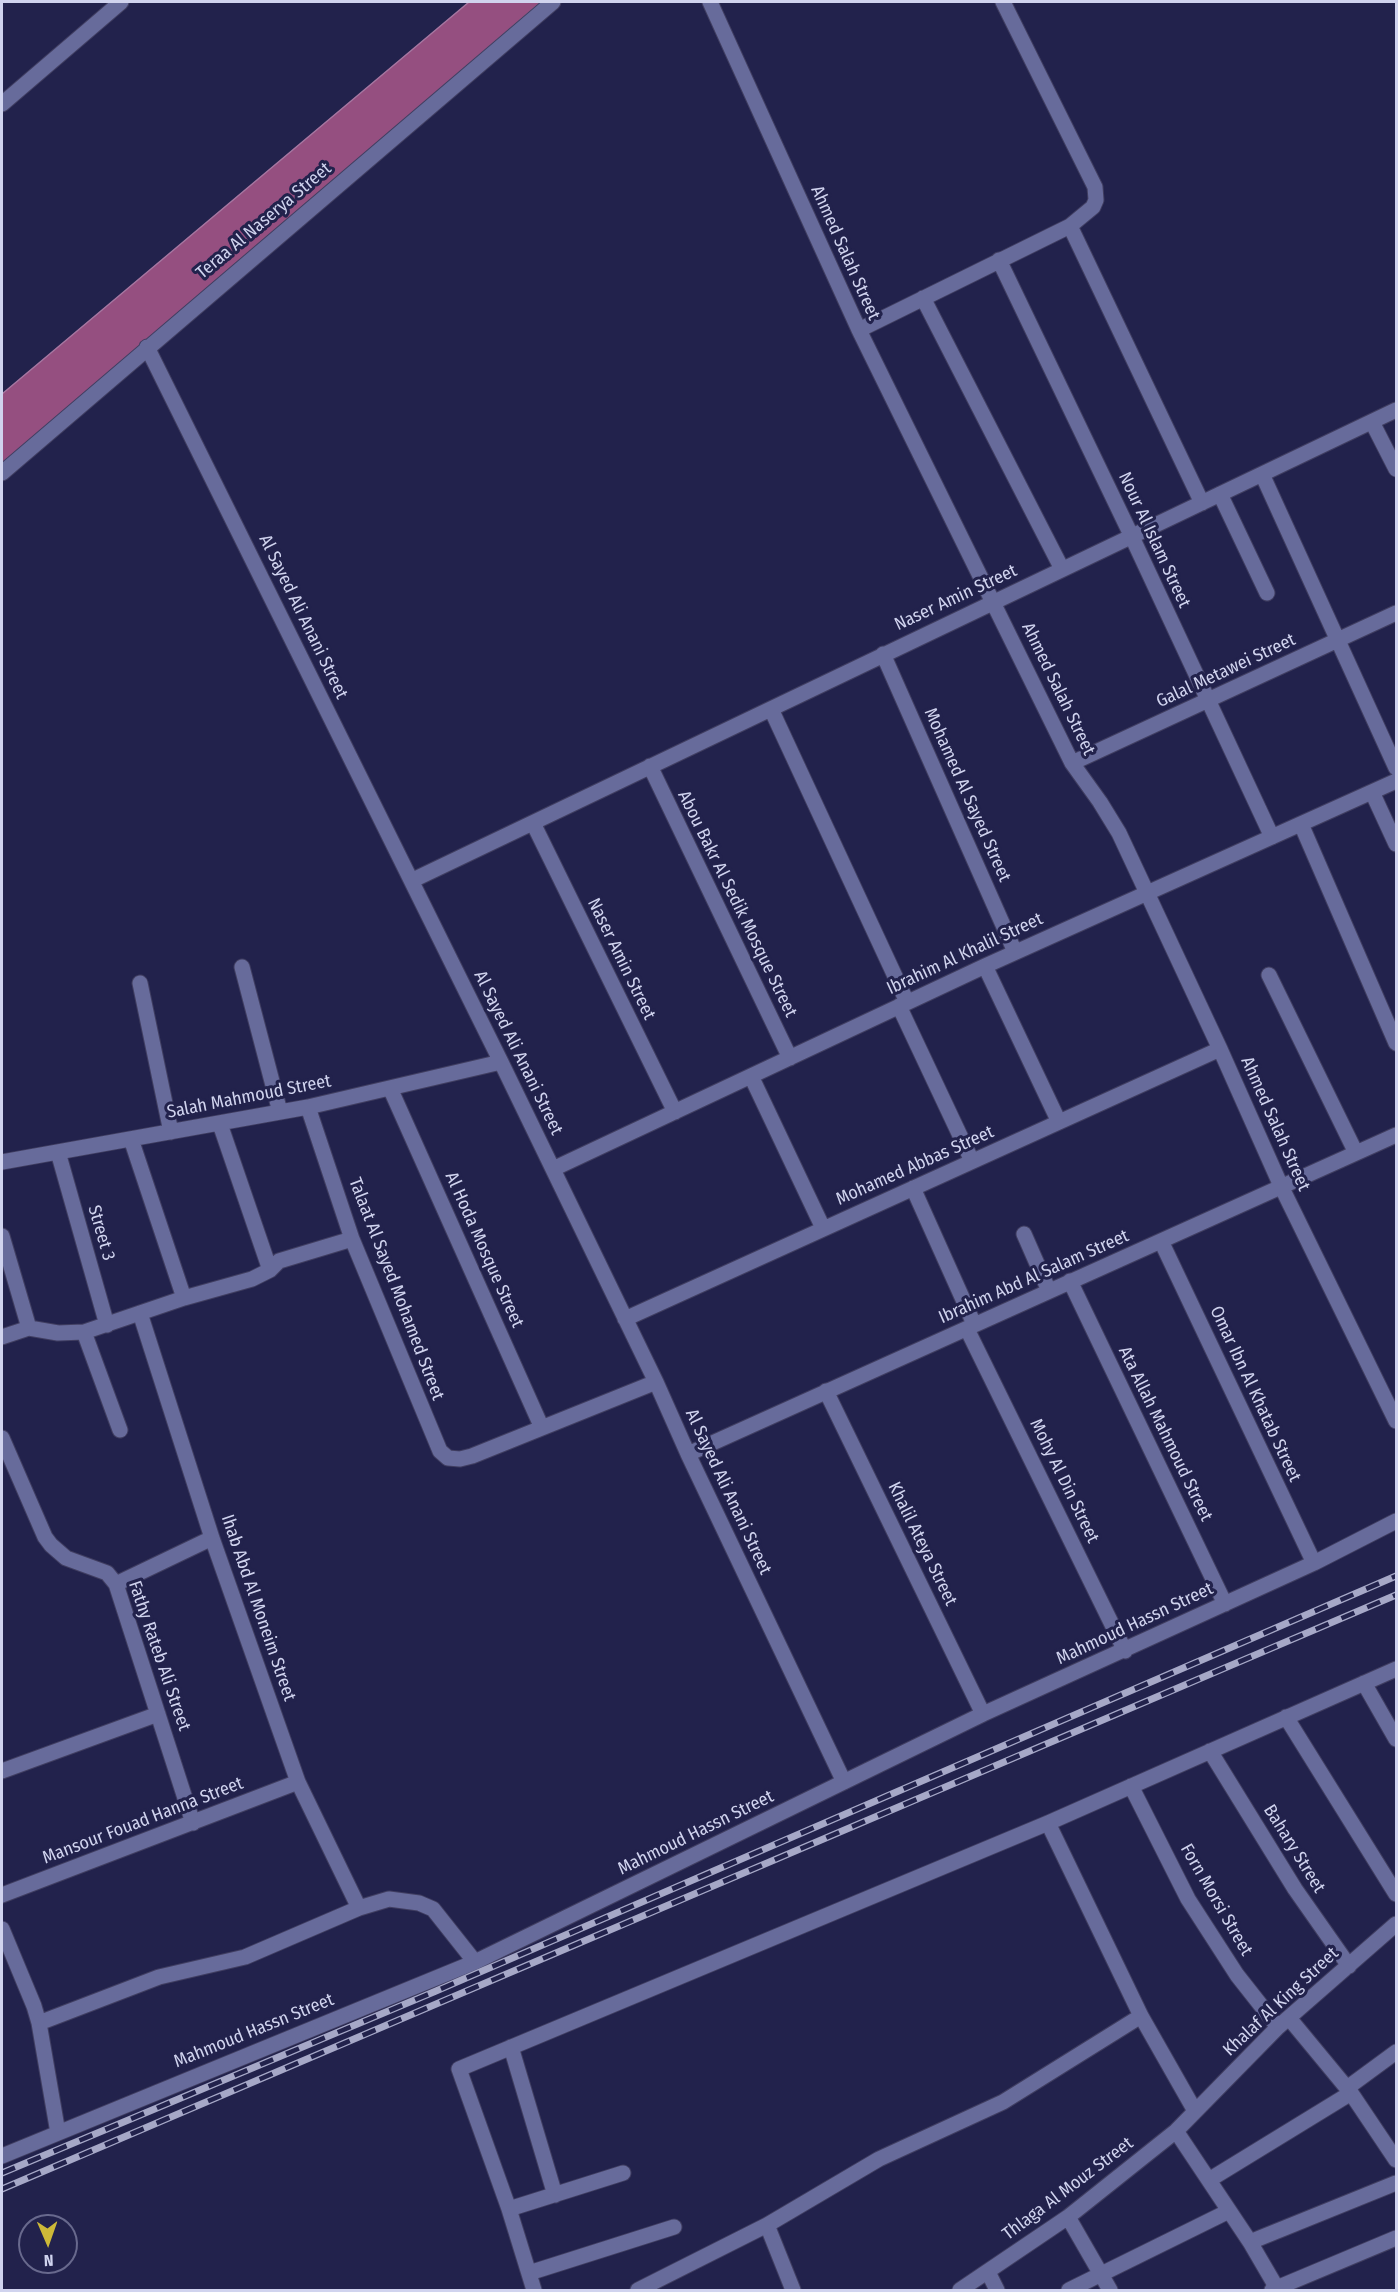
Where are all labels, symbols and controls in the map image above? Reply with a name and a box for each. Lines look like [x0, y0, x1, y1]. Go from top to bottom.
street label: Teraa Al Naserya Street [192, 158, 336, 284]
street label: Ahmed Salah Street [806, 183, 884, 323]
street label: Nour Al Islam Street [1113, 469, 1195, 611]
street label: Al Sayed Ali Anani Street [254, 531, 352, 703]
street label: Naser Amin Street [891, 560, 1021, 636]
street label: Ahmed Salah Street [1017, 619, 1099, 759]
street label: Galal Metawei Street [1153, 629, 1299, 713]
street label: Mohamed Al Sayed Street [919, 705, 1015, 885]
street label: Abou Bakr Al Sedik Mosque Street [673, 787, 801, 1021]
street label: Naser Amin Street [582, 895, 660, 1023]
street label: Ibrahim Al Khalil Street [884, 908, 1046, 1000]
street label: Al Sayed Ali Anani Street [469, 967, 567, 1139]
street label: Ahmed Salah Street [1236, 1054, 1314, 1194]
street label: Salah Mahmoud Street [165, 1070, 333, 1124]
street label: Mohamed Abbas Street [833, 1121, 997, 1211]
street label: Al Hoda Mosque Street [440, 1169, 528, 1331]
street label: Talaat Al Sayed Mohamed Street [344, 1175, 448, 1403]
street label: Street 3 [83, 1203, 119, 1263]
street label: Ibrahim Abd Al Salam Street [936, 1225, 1132, 1329]
street label: Omar Ibn Al Khatab Street [1205, 1303, 1305, 1485]
street label: Ata Allah Mahmoud Street [1113, 1343, 1217, 1525]
street label: Al Sayed Ali Anani Street [680, 1406, 776, 1578]
street label: Mohy Al Din Street [1025, 1415, 1103, 1547]
street label: Khalil Ateya Street [883, 1479, 961, 1609]
street label: Ihab Abd Al Moneim Street [216, 1512, 300, 1704]
street label: Fathy Rateb Ali Street [123, 1578, 195, 1734]
street label: Mahmoud Hassn Street [1053, 1578, 1217, 1670]
street label: Mansour Fouad Hanna Street [40, 1773, 246, 1869]
street label: Mahmoud Hassn Street [615, 1786, 777, 1880]
street label: Bahary Street [1258, 1801, 1330, 1897]
street label: Forn Morsi Street [1175, 1840, 1257, 1960]
street label: Khalaf Al King Street [1219, 1943, 1343, 2061]
street label: Mahmoud Hassn Street [171, 1989, 337, 2073]
street label: Thlaga Al Mouz Street [998, 2133, 1138, 2245]
north arrow [18, 2214, 78, 2274]
text: N [43, 2251, 54, 2270]

